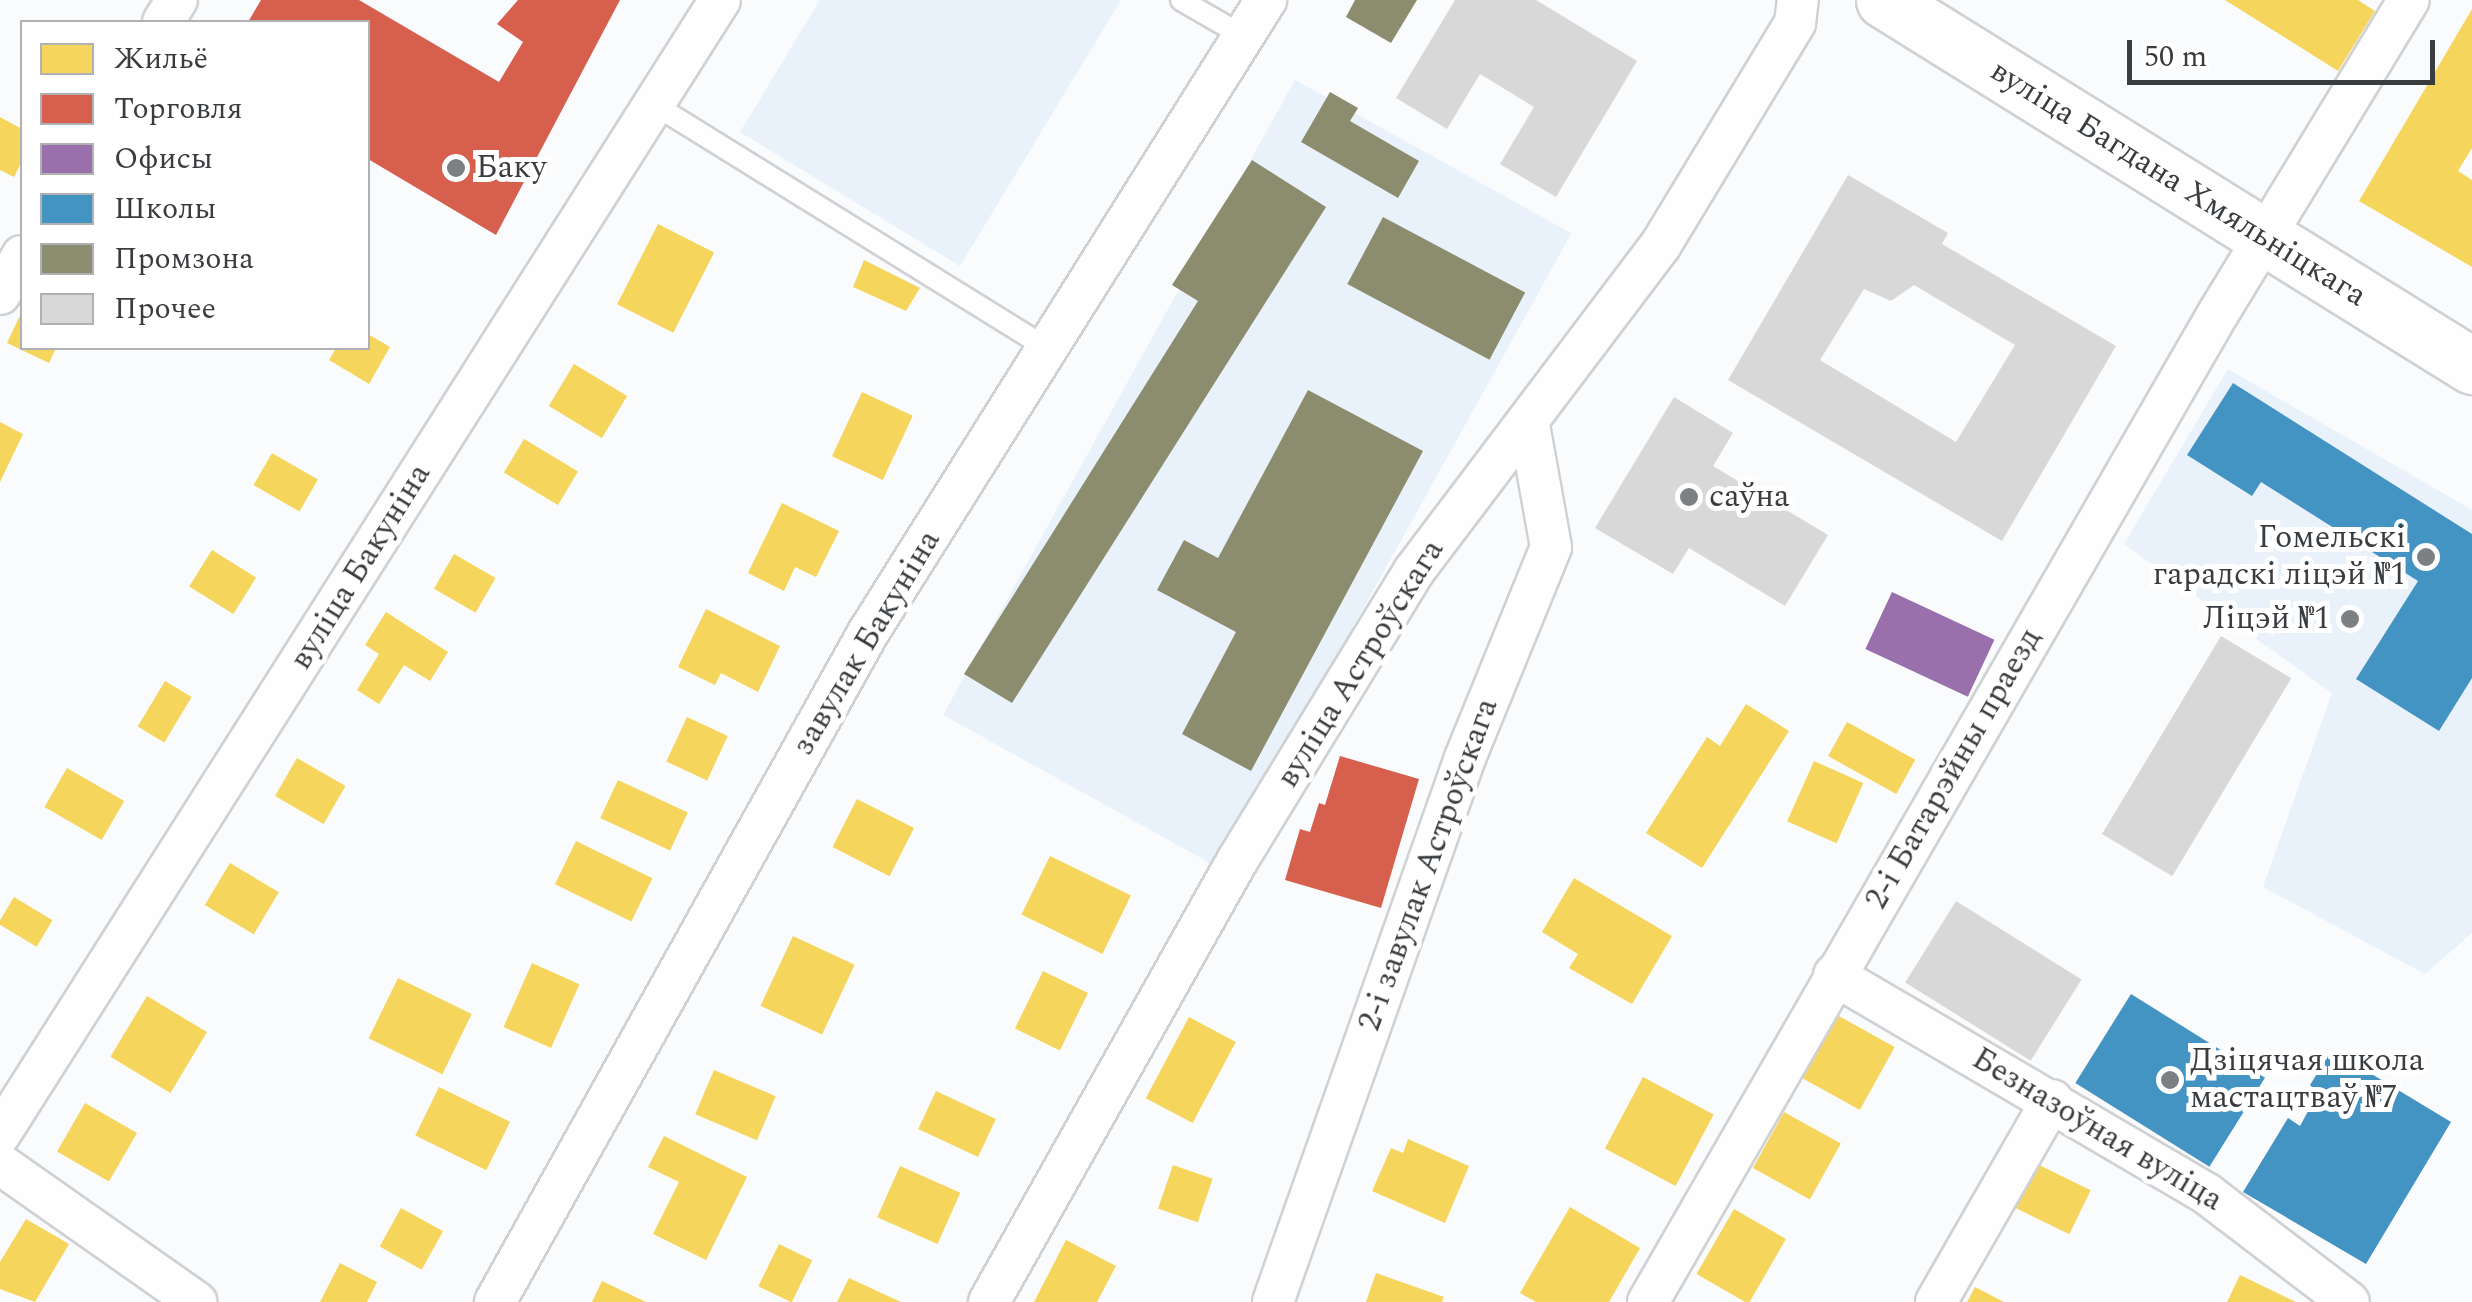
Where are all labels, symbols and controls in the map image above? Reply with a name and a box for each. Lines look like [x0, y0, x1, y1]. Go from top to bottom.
legend [20, 20, 370, 350]
scale bar [2132, 20, 2440, 82]
text: 50 m [2144, 34, 2207, 80]
text: Жильё [114, 36, 208, 82]
street label: вуліца Багдана Хмяльніцкага [1983, 52, 2373, 316]
text: Торговля [114, 86, 243, 132]
text: Офисы [114, 136, 213, 182]
place label: Баку [476, 149, 547, 187]
marker: Баку [445, 157, 467, 179]
text: Школы [114, 186, 216, 232]
text: Промзона [114, 236, 254, 282]
text: Прочее [114, 286, 216, 332]
street label: вуліца Бакуніна [282, 457, 440, 677]
place label: саўна [1709, 478, 1790, 516]
marker: саўна [1678, 486, 1700, 508]
place label: Гомельскі гарадскі ліцэй №1 [2153, 520, 2406, 595]
street label: завулак Бакуніна [785, 524, 949, 762]
street label: вуліца Астроўскага [1269, 533, 1453, 795]
marker: Гомельскі гарадскі ліцэй №1 [2415, 546, 2437, 568]
place label: Ліцэй №1 [2203, 600, 2330, 638]
marker: Ліцэй №1 [2339, 608, 2361, 630]
street label: 2-і Батарэйны праезд [1858, 622, 2050, 916]
street label: 2-і завулак Астроўскага [1351, 693, 1507, 1037]
street label: Безназоўная вуліца [1965, 1040, 2229, 1220]
place label: Дзіцячая школа мастацтваў №7 [2190, 1043, 2424, 1118]
marker: Дзіцячая школа мастацтваў №7 [2159, 1069, 2181, 1091]

